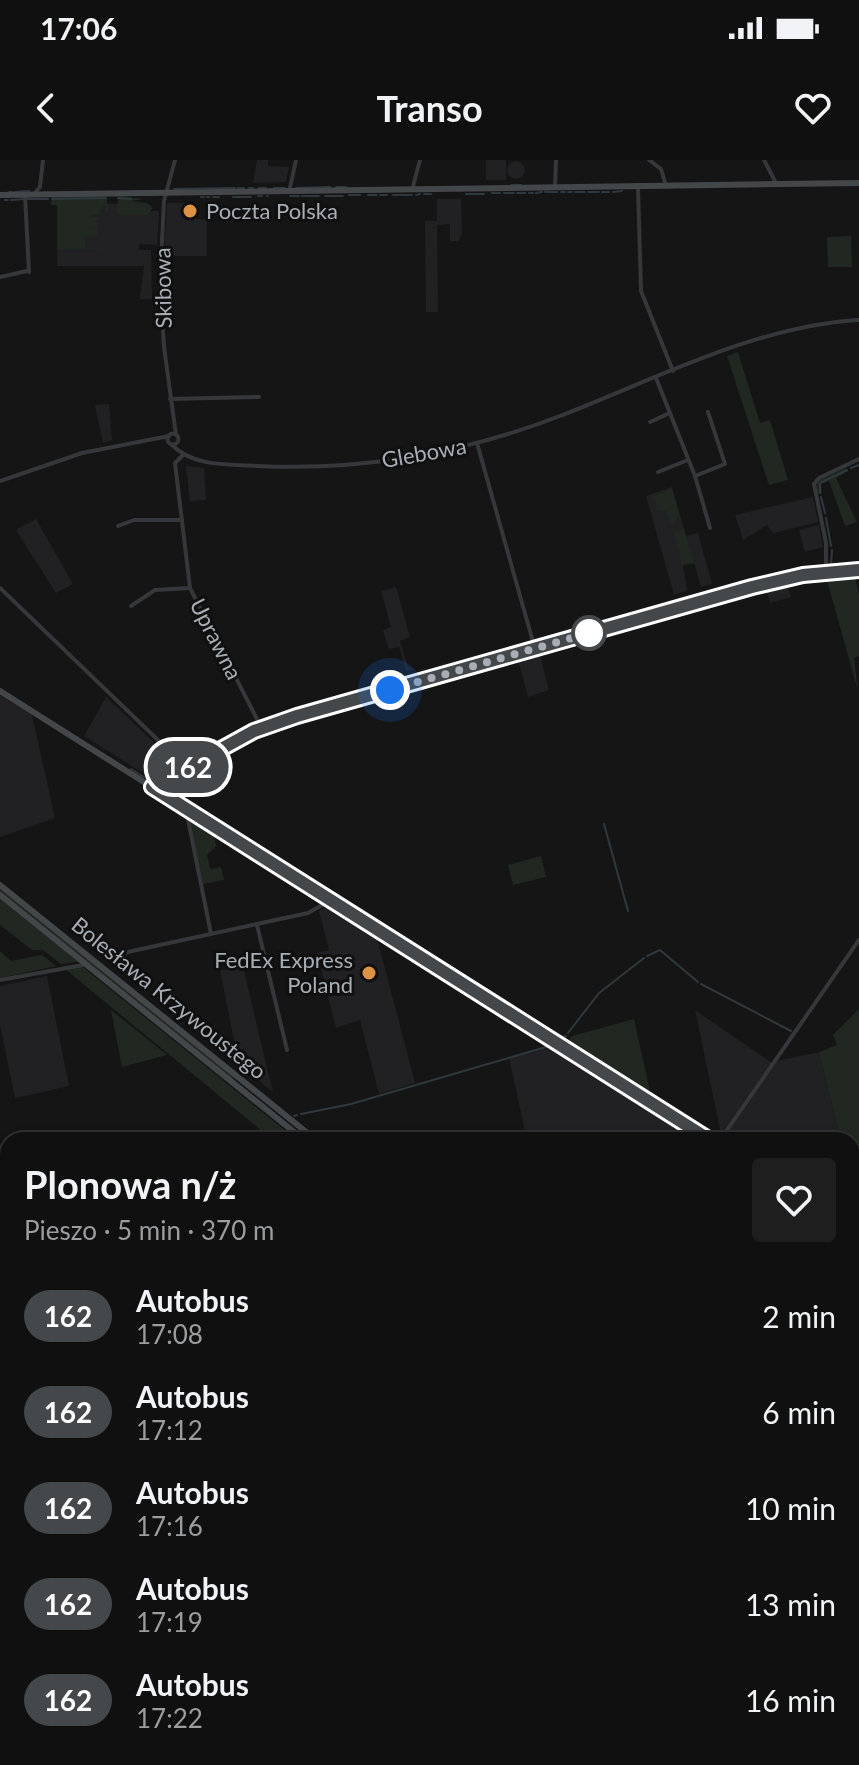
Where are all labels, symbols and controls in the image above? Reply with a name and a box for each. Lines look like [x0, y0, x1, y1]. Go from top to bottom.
text: 17:06 [40, 10, 117, 46]
icon: back [24, 86, 68, 130]
text: Transo [376, 86, 483, 130]
icon: heart [791, 86, 835, 130]
place label: Poczta Polska [206, 197, 338, 224]
marker: Poczta Polska [181, 202, 199, 220]
street label: Skibowa [148, 247, 177, 329]
street label: Glebowa [379, 432, 468, 473]
street label: Uprawna [185, 594, 248, 684]
unlabelled marker [572, 616, 606, 650]
your location [370, 670, 410, 710]
line badge: 162 [142, 741, 234, 793]
text: 162 [164, 750, 212, 784]
street label: Bolesława Krzywoustego [67, 911, 272, 1084]
place label: FedEx Express Poland [214, 946, 353, 998]
marker: FedEx Express Poland [360, 964, 378, 982]
button: heart [752, 1158, 836, 1242]
text: Plonowa n/ż [24, 1161, 236, 1207]
text: Pieszo · 5 min · 370 m [24, 1214, 274, 1246]
text: Autobus [136, 1282, 249, 1318]
text: 2 min [762, 1298, 836, 1334]
text: 162 [44, 1299, 92, 1333]
text: 17:08 [136, 1318, 203, 1350]
text: Autobus [136, 1378, 249, 1414]
text: 6 min [762, 1394, 836, 1430]
text: 162 [44, 1395, 92, 1429]
text: 17:12 [136, 1414, 203, 1446]
text: Autobus [136, 1474, 249, 1510]
text: 10 min [745, 1490, 836, 1526]
text: 162 [44, 1491, 92, 1525]
text: 17:16 [136, 1510, 203, 1542]
text: Autobus [136, 1570, 249, 1606]
text: 13 min [745, 1586, 836, 1622]
text: 162 [44, 1587, 92, 1621]
text: 17:19 [136, 1606, 203, 1638]
text: Autobus [136, 1666, 249, 1702]
text: 16 min [745, 1682, 836, 1718]
text: 162 [44, 1683, 92, 1717]
text: 17:22 [136, 1702, 203, 1734]

